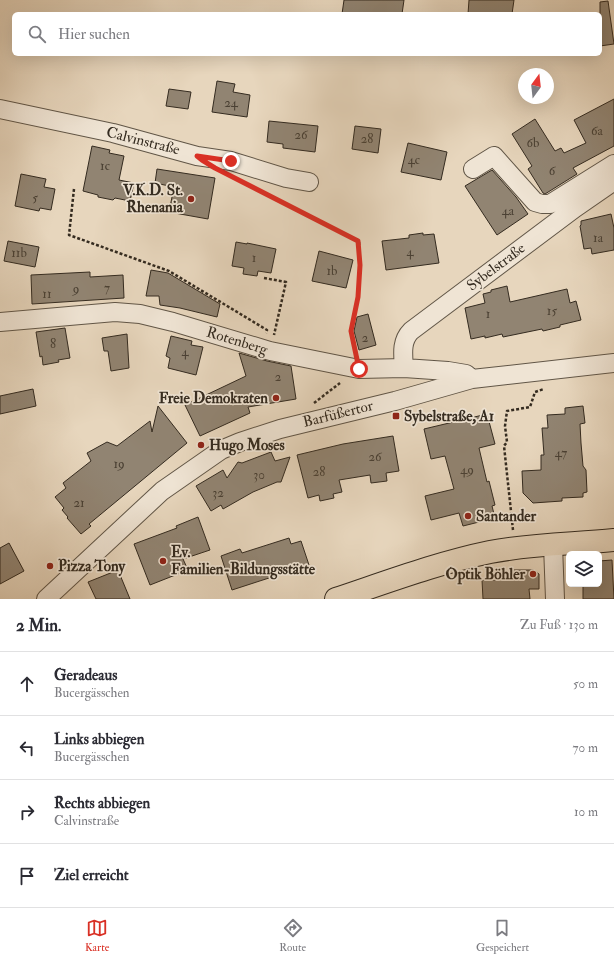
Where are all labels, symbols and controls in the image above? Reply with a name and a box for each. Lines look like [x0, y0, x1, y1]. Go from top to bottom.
search box [12, 12, 602, 56]
icon: search [26, 23, 48, 45]
text: Hier suchen [58, 25, 130, 44]
north arrow [518, 68, 554, 104]
house number: 24 [224, 95, 239, 111]
street label: Calvinstraße [104, 123, 182, 159]
house number: 6a [591, 123, 604, 139]
house number: 26 [294, 127, 309, 143]
house number: 28 [361, 131, 373, 147]
house number: 6b [527, 135, 539, 151]
route end [222, 152, 240, 170]
house number: 4c [408, 152, 420, 168]
house number: 1c [100, 158, 110, 174]
house number: 6 [549, 163, 557, 179]
place label: V.K.D. St. Rhenania [122, 181, 184, 217]
house number: 5 [32, 190, 38, 206]
marker: V.K.D. St. Rhenania [186, 194, 196, 204]
house number: 4a [502, 203, 515, 219]
house number: 1a [593, 230, 604, 246]
street label: Sybelstraße [463, 239, 529, 295]
house number: 4 [406, 244, 414, 260]
house number: 11b [11, 245, 27, 261]
house number: 1 [252, 250, 257, 266]
house number: 1b [326, 263, 338, 279]
house number: 7 [104, 280, 110, 296]
house number: 9 [72, 281, 79, 297]
house number: 11 [42, 286, 52, 302]
house number: 15 [547, 303, 557, 319]
house number: 1 [486, 306, 491, 322]
street label: Rotenberg [204, 323, 271, 359]
house number: 2 [362, 330, 369, 346]
house number: 8 [50, 336, 56, 352]
house number: 4 [181, 344, 189, 360]
route start [350, 360, 368, 378]
house number: 2 [275, 369, 282, 385]
place label: Freie Demokraten [159, 389, 268, 408]
marker: Freie Demokraten [271, 393, 281, 403]
street label: Barfüßertor [301, 396, 376, 432]
place label: Sybelstraße, A1 [404, 407, 494, 427]
marker: Sybelstraße, A1 [391, 411, 401, 421]
place label: Hugo Moses [209, 436, 285, 456]
marker: Hugo Moses [196, 440, 206, 450]
house number: 47 [555, 445, 567, 461]
house number: 26 [368, 449, 383, 465]
house number: 19 [113, 456, 125, 472]
house number: 49 [460, 462, 474, 478]
house number: 28 [313, 464, 325, 480]
house number: 30 [253, 467, 265, 483]
house number: 32 [212, 485, 224, 501]
house number: 21 [73, 495, 85, 511]
place label: Santander [476, 507, 537, 526]
marker: Santander [463, 511, 473, 521]
place label: Ev. Familien-Bildungsstätte [171, 543, 316, 580]
map controls [566, 551, 602, 587]
button: layers [566, 551, 602, 587]
marker: Ev. Familien-Bildungsstätte [158, 556, 168, 566]
place label: Pizza Tony [58, 557, 127, 577]
marker: Pizza Tony [45, 561, 55, 571]
place label: Optik Böhler [446, 565, 525, 585]
marker: Optik Böhler [528, 569, 538, 579]
text: 2 Min. [16, 615, 61, 636]
text: Zu Fuß · 130 m [520, 617, 598, 633]
text: Geradeaus [54, 666, 117, 685]
icon: ahead [16, 673, 38, 695]
text: 50 m [573, 676, 598, 692]
text: Bucergässchen [54, 685, 130, 701]
text: Links abbiegen [54, 730, 144, 749]
icon: left [16, 737, 38, 759]
text: 70 m [573, 740, 598, 756]
text: Bucergässchen [54, 749, 130, 765]
text: Rechts abbiegen [54, 794, 150, 813]
icon: right [16, 801, 38, 823]
text: 10 m [574, 804, 598, 820]
text: Calvinstraße [54, 813, 119, 829]
icon: arrive [16, 865, 38, 887]
text: Ziel erreicht [54, 866, 129, 885]
tab: Karte [85, 917, 109, 954]
tab: Route [279, 917, 306, 954]
tab: Gespeichert [476, 917, 529, 954]

